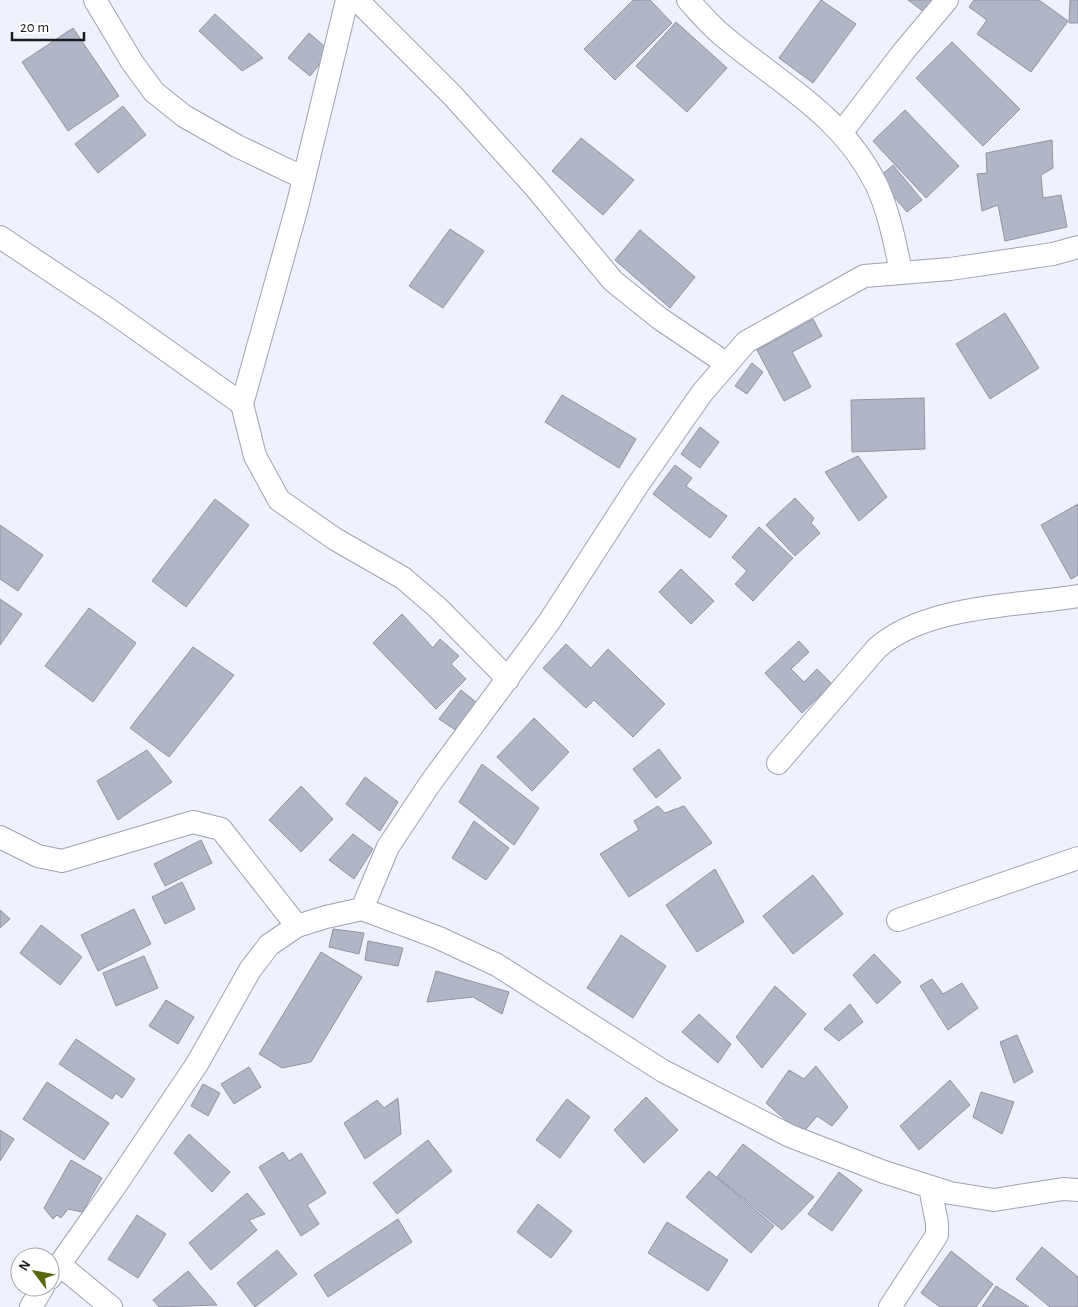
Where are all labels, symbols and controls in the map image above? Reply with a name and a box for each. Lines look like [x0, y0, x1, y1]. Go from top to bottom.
scale bar [12, 10, 85, 42]
text: 20 m [20, 20, 49, 35]
north arrow [10, 1247, 60, 1297]
text: N [16, 1258, 33, 1273]

